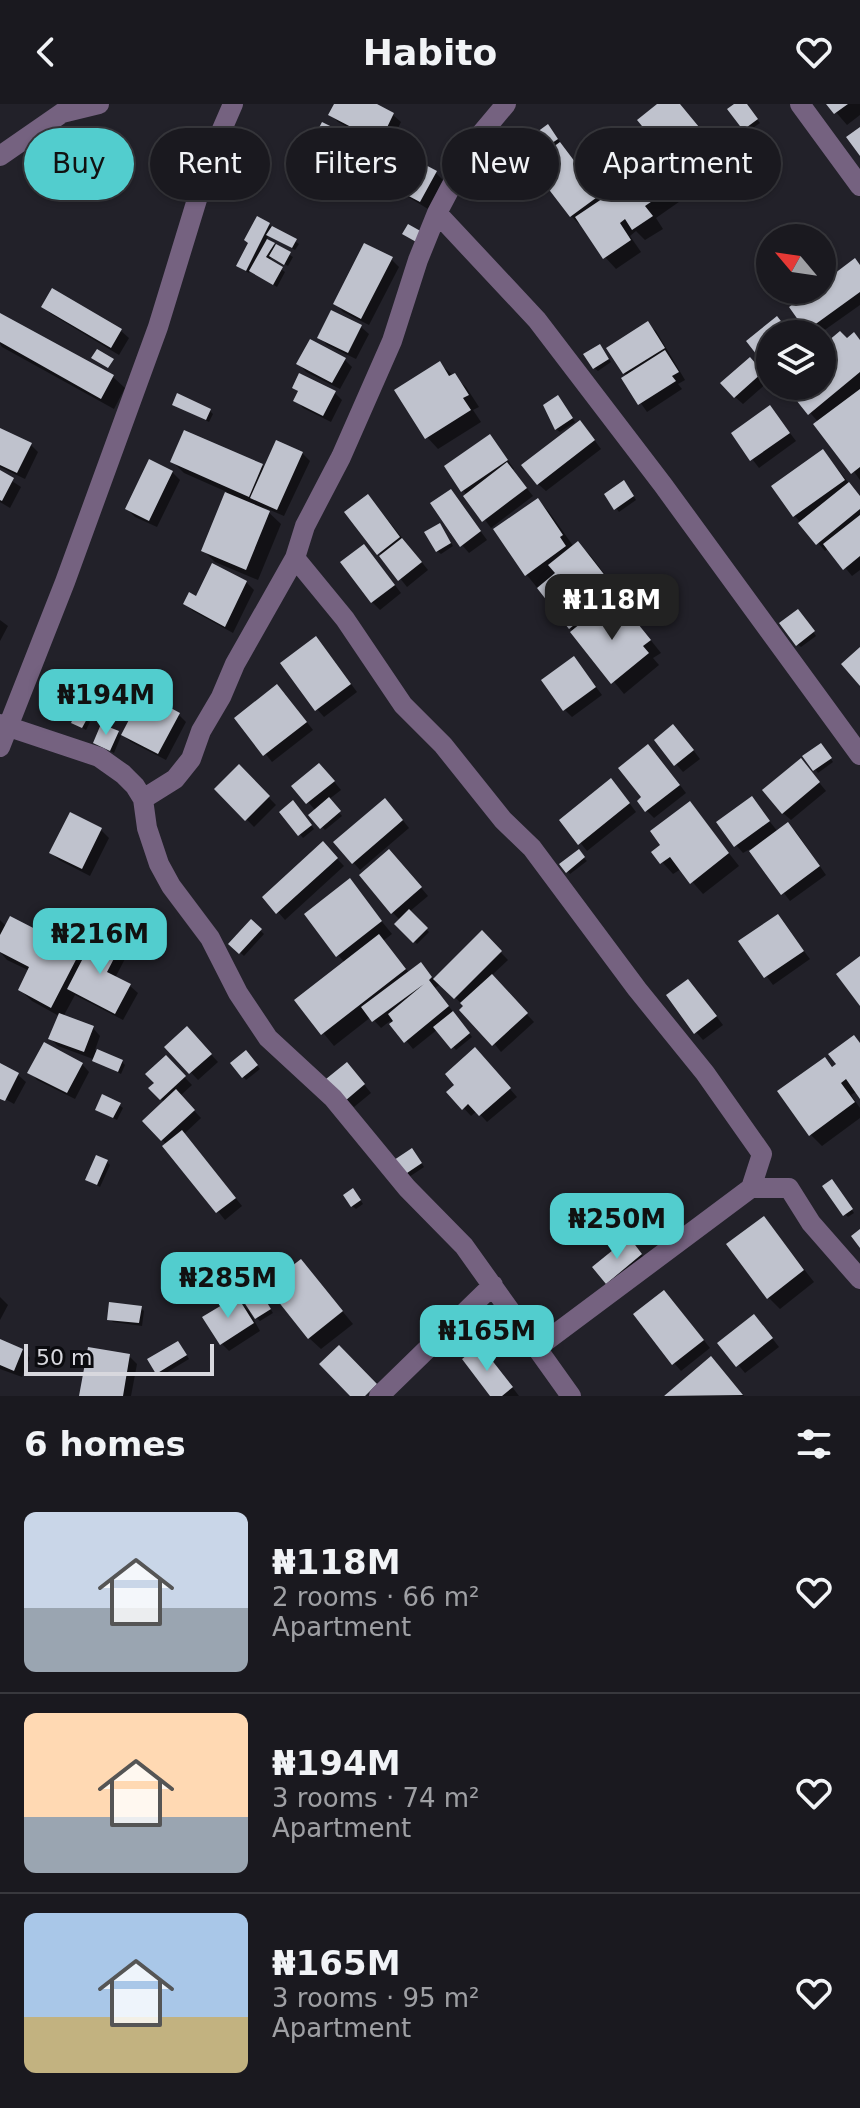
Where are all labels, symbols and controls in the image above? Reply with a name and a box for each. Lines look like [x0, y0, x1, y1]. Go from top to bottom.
icon: back [24, 30, 68, 74]
icon: heart [792, 30, 836, 74]
text: Habito [363, 32, 497, 73]
chip: Buy [24, 128, 134, 200]
chip: Rent [150, 128, 270, 200]
chip: Filters [286, 128, 426, 200]
chip: New [442, 128, 559, 200]
chip: Apartment [575, 128, 781, 200]
north arrow [756, 224, 836, 304]
map controls [756, 224, 836, 400]
button: layers [756, 320, 836, 400]
pin: ₦118M [556, 574, 668, 642]
text: ₦118M [563, 585, 661, 615]
pin: ₦194M [50, 669, 162, 737]
text: ₦194M [57, 680, 155, 710]
pin: ₦216M [44, 908, 156, 976]
text: ₦216M [51, 919, 149, 949]
pin: ₦250M [561, 1193, 673, 1261]
text: ₦250M [568, 1204, 666, 1234]
pin: ₦285M [172, 1252, 284, 1320]
text: ₦285M [179, 1263, 277, 1293]
pin: ₦165M [431, 1305, 543, 1373]
text: ₦165M [438, 1316, 536, 1346]
scale bar [24, 1340, 214, 1376]
text: 50 m [36, 1345, 92, 1370]
icon: filters [792, 1422, 836, 1466]
text: 6 homes [24, 1424, 186, 1464]
text: ₦118M [272, 1542, 400, 1582]
icon: home [88, 1544, 184, 1640]
icon: heart [792, 1570, 836, 1614]
text: 2 rooms · 66 m² [272, 1582, 480, 1612]
text: Apartment [272, 1612, 411, 1642]
text: ₦194M [272, 1743, 400, 1783]
icon: home [88, 1745, 184, 1841]
icon: heart [792, 1771, 836, 1815]
text: 3 rooms · 74 m² [272, 1783, 480, 1813]
text: Apartment [272, 1813, 411, 1843]
text: ₦165M [272, 1943, 400, 1983]
icon: home [88, 1945, 184, 2041]
icon: heart [792, 1971, 836, 2015]
text: 3 rooms · 95 m² [272, 1983, 480, 2013]
text: Apartment [272, 2013, 411, 2043]

